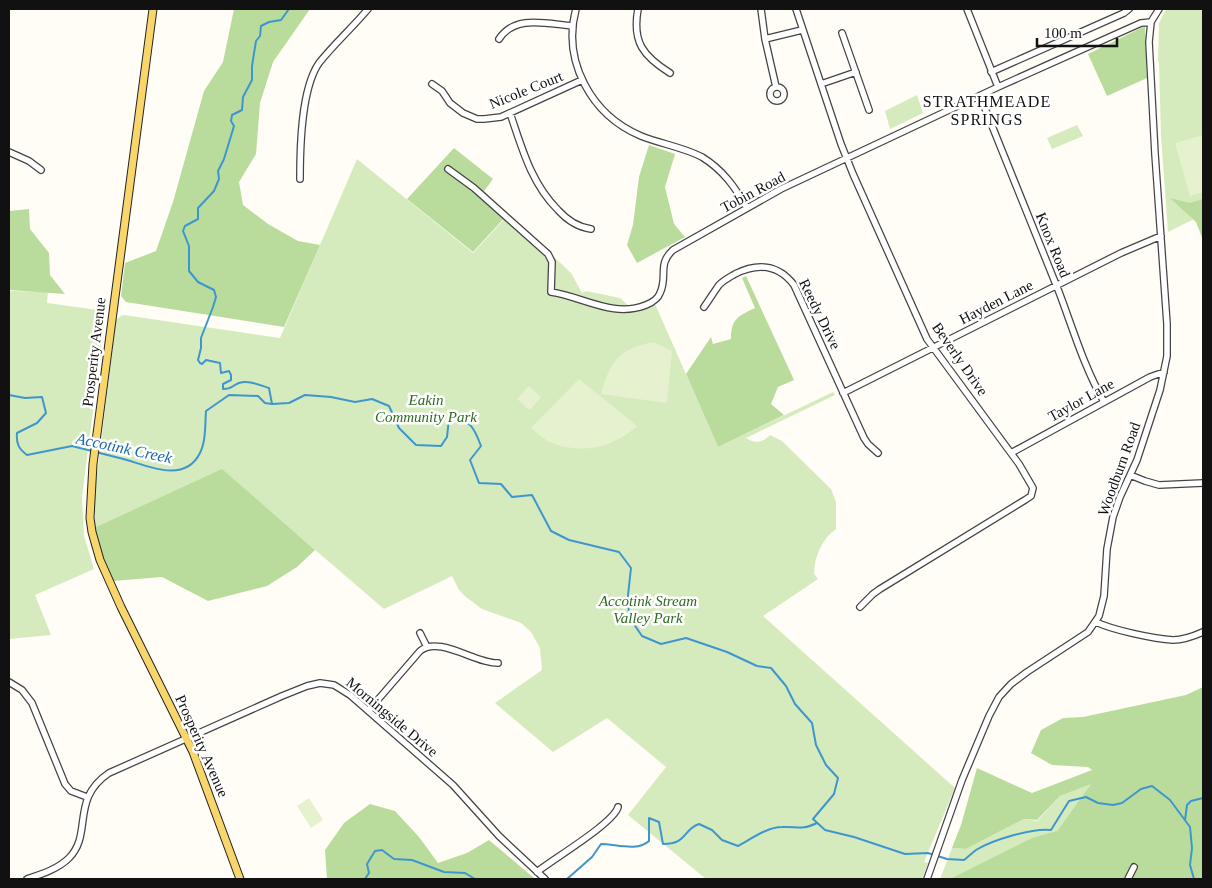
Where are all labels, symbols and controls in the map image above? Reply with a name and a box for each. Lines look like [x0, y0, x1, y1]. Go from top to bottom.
scale bar [1037, 15, 1117, 47]
text: 100 m [1044, 25, 1082, 41]
street label: Nicole Court [487, 68, 566, 112]
district label: STRATHMEADE SPRINGS [923, 93, 1051, 128]
street label: Tobin Road [718, 168, 788, 216]
street label: Knox Road [1033, 210, 1073, 280]
street label: Reedy Drive [796, 276, 844, 352]
street label: Hayden Lane [957, 276, 1036, 327]
street label: Prosperity Avenue [79, 296, 109, 408]
street label: Beverly Drive [929, 319, 991, 399]
street label: Taylor Lane [1045, 375, 1117, 425]
park label: Eakin Community Park [375, 392, 477, 425]
street label: Woodburn Road [1095, 420, 1144, 518]
water label: Accotink Creek [74, 429, 174, 467]
park label: Accotink Stream Valley Park [598, 593, 697, 626]
street label: Morningside Drive [343, 674, 441, 760]
street label: Prosperity Avenue [172, 692, 232, 800]

